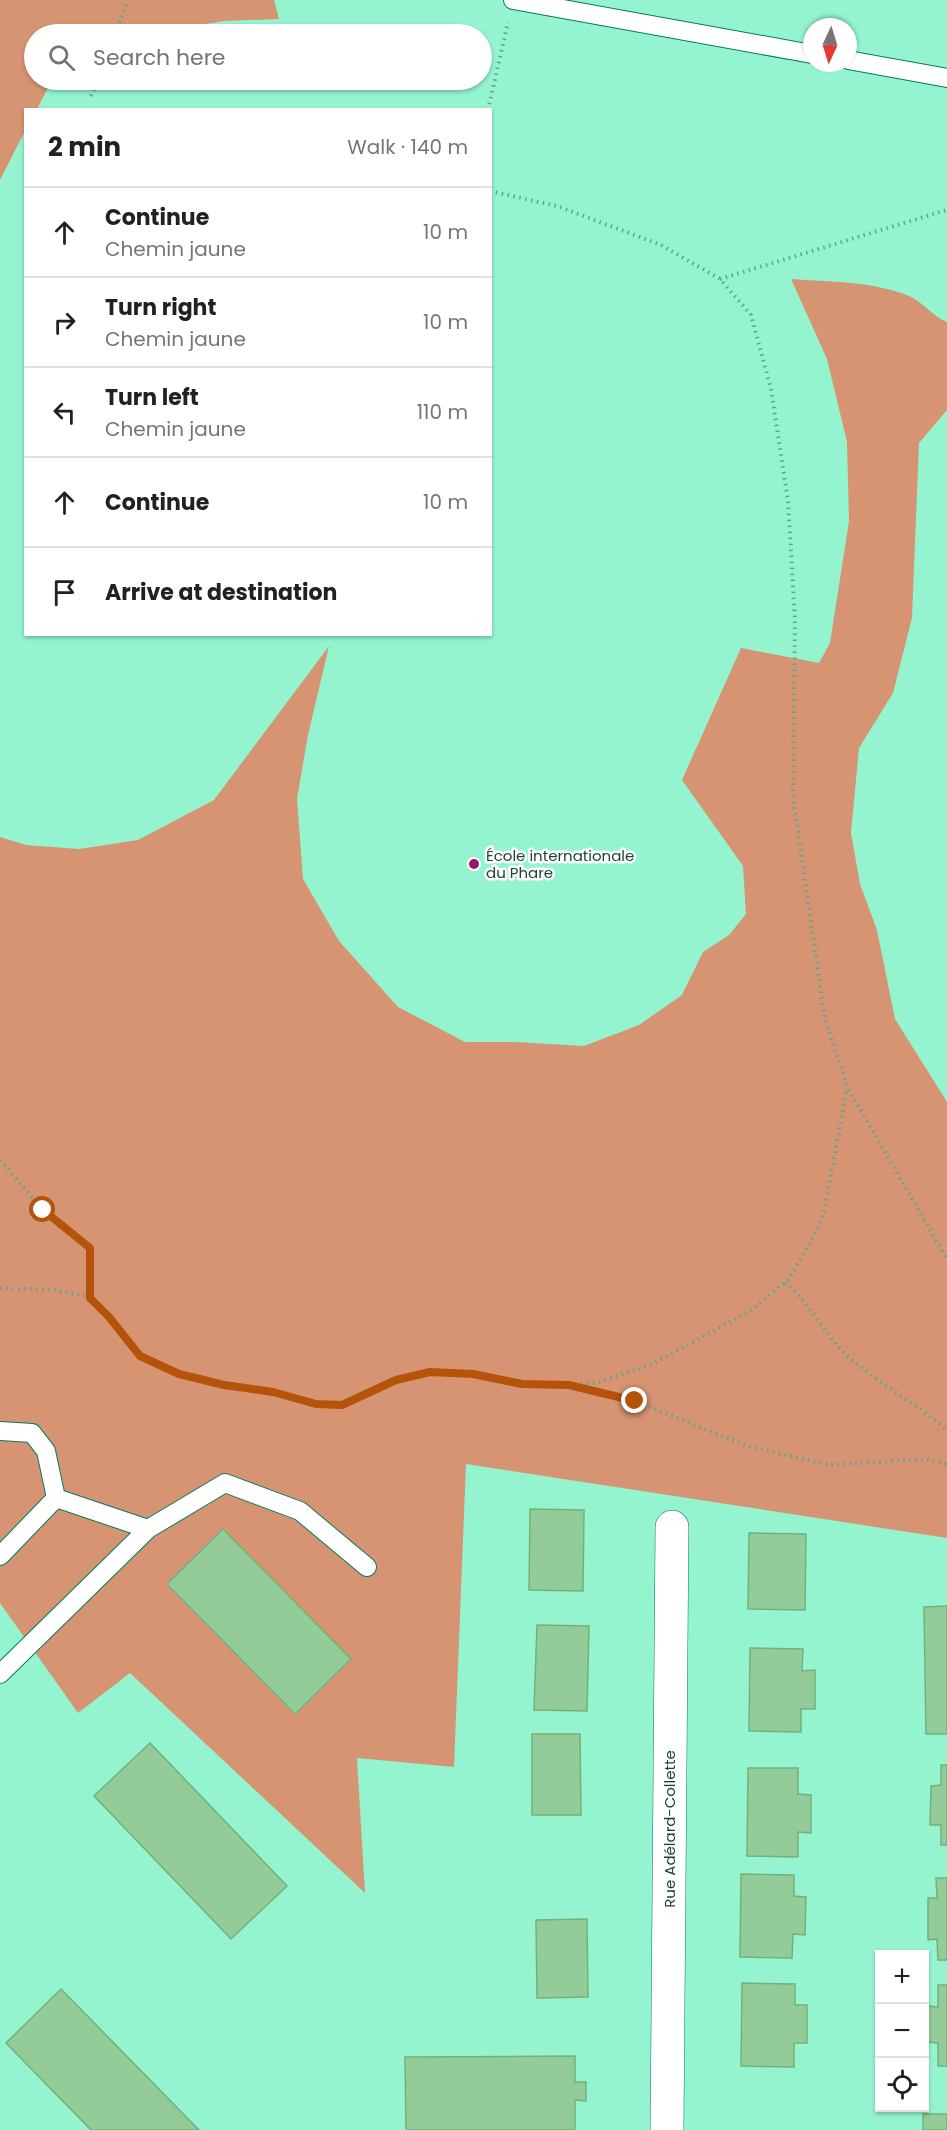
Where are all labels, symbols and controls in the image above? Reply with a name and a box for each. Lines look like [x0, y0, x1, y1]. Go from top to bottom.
north arrow [803, 18, 857, 72]
search box [24, 24, 492, 90]
icon: search [45, 41, 78, 74]
text: Search here [93, 42, 226, 73]
text: 2 min [48, 129, 121, 165]
text: Walk · 140 m [347, 133, 468, 161]
text: Continue [105, 202, 209, 233]
icon: ahead [48, 216, 81, 249]
text: 10 m [423, 218, 468, 246]
text: Chemin jaune [105, 235, 246, 263]
text: Turn right [105, 292, 216, 323]
icon: right [48, 306, 81, 339]
text: 10 m [423, 308, 468, 336]
text: Chemin jaune [105, 325, 246, 353]
text: Turn left [105, 382, 199, 413]
icon: left [48, 396, 81, 429]
text: 110 m [417, 398, 468, 426]
text: Chemin jaune [105, 415, 246, 443]
icon: ahead [48, 486, 81, 519]
text: Continue [105, 487, 209, 518]
text: 10 m [423, 488, 468, 516]
icon: arrive [48, 576, 81, 609]
text: Arrive at destination [105, 577, 337, 608]
place label: École internationale du Phare [486, 845, 634, 883]
marker: École internationale du Phare [467, 857, 481, 871]
route start [29, 1196, 55, 1222]
route end [621, 1387, 647, 1413]
street label: Rue Adélard-Collette [659, 1750, 680, 1908]
map controls [875, 1950, 929, 2112]
button: + [875, 1950, 929, 2004]
button: − [875, 2004, 929, 2058]
button: locate [875, 2058, 929, 2112]

